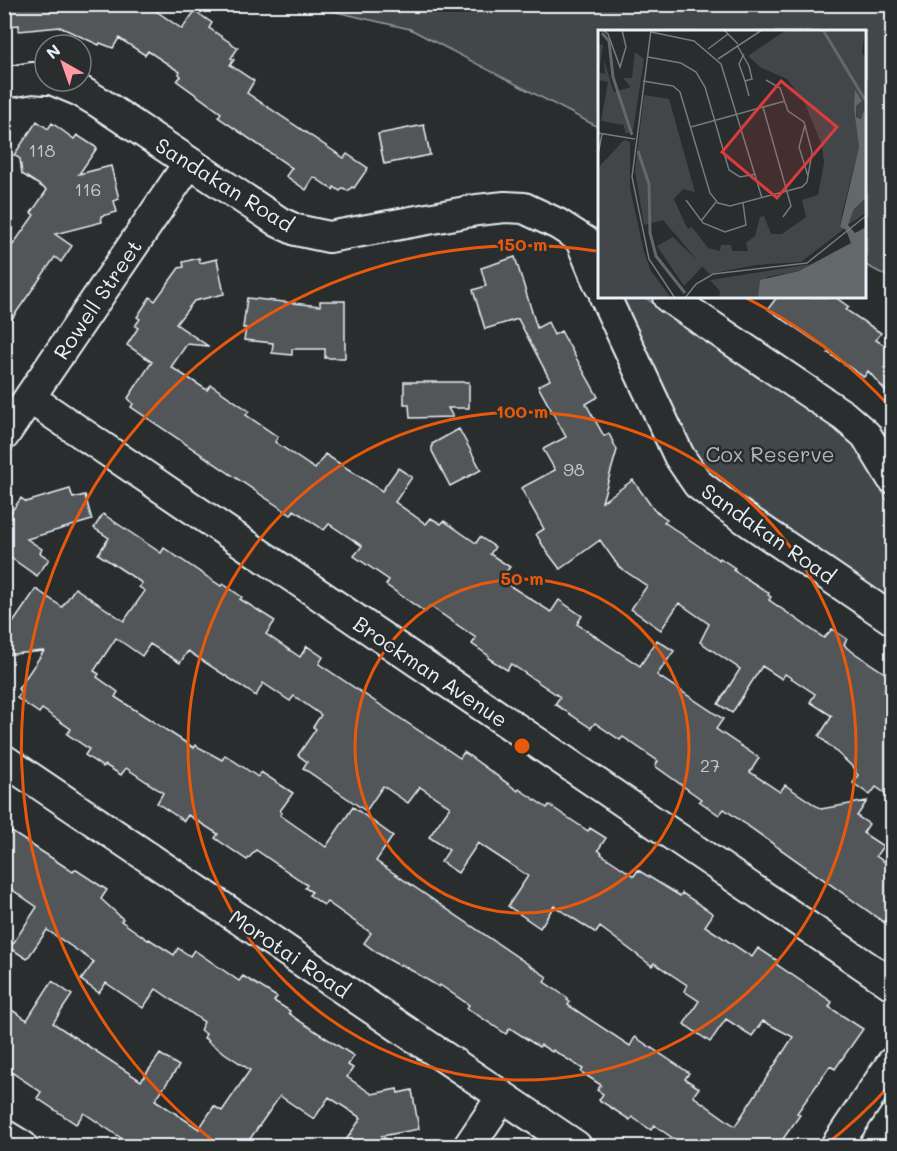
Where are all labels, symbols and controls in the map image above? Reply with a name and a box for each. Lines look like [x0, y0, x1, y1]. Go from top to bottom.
inset map [598, 30, 867, 298]
north arrow [33, 33, 93, 93]
text: N [42, 39, 64, 63]
street label: Sandakan Road [151, 131, 299, 237]
house number: 118 [29, 138, 56, 162]
house number: 116 [75, 177, 101, 201]
text: 150 m [497, 232, 547, 256]
street label: Rowell Street [47, 234, 147, 364]
text: 100 m [496, 399, 548, 423]
park label: Cox Reserve [705, 440, 835, 467]
house number: 98 [563, 457, 585, 481]
street label: Sandakan Road [697, 477, 841, 589]
text: 50 m [501, 566, 543, 590]
street label: Brockman Avenue [349, 609, 513, 733]
centre of rings [512, 736, 532, 756]
house number: 27 [700, 753, 720, 777]
street label: Morotai Road [224, 903, 356, 1003]

